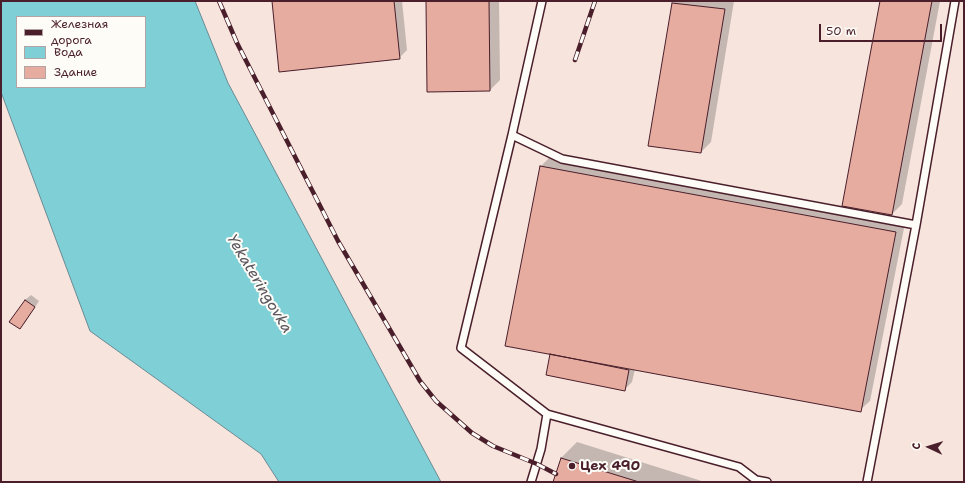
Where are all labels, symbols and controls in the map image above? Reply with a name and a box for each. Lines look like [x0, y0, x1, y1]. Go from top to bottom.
legend [16, 16, 146, 88]
text: Железная дорога [51, 16, 108, 48]
scale bar [821, 16, 944, 42]
text: 50 m [826, 23, 856, 39]
text: Вода [54, 44, 83, 60]
text: Здание [54, 64, 97, 80]
water label: Yekateringovka [222, 231, 296, 337]
north arrow [909, 427, 949, 467]
text: С [909, 442, 924, 450]
place label: Цех 490 [580, 458, 640, 474]
marker: Цех 490 [567, 461, 577, 471]

